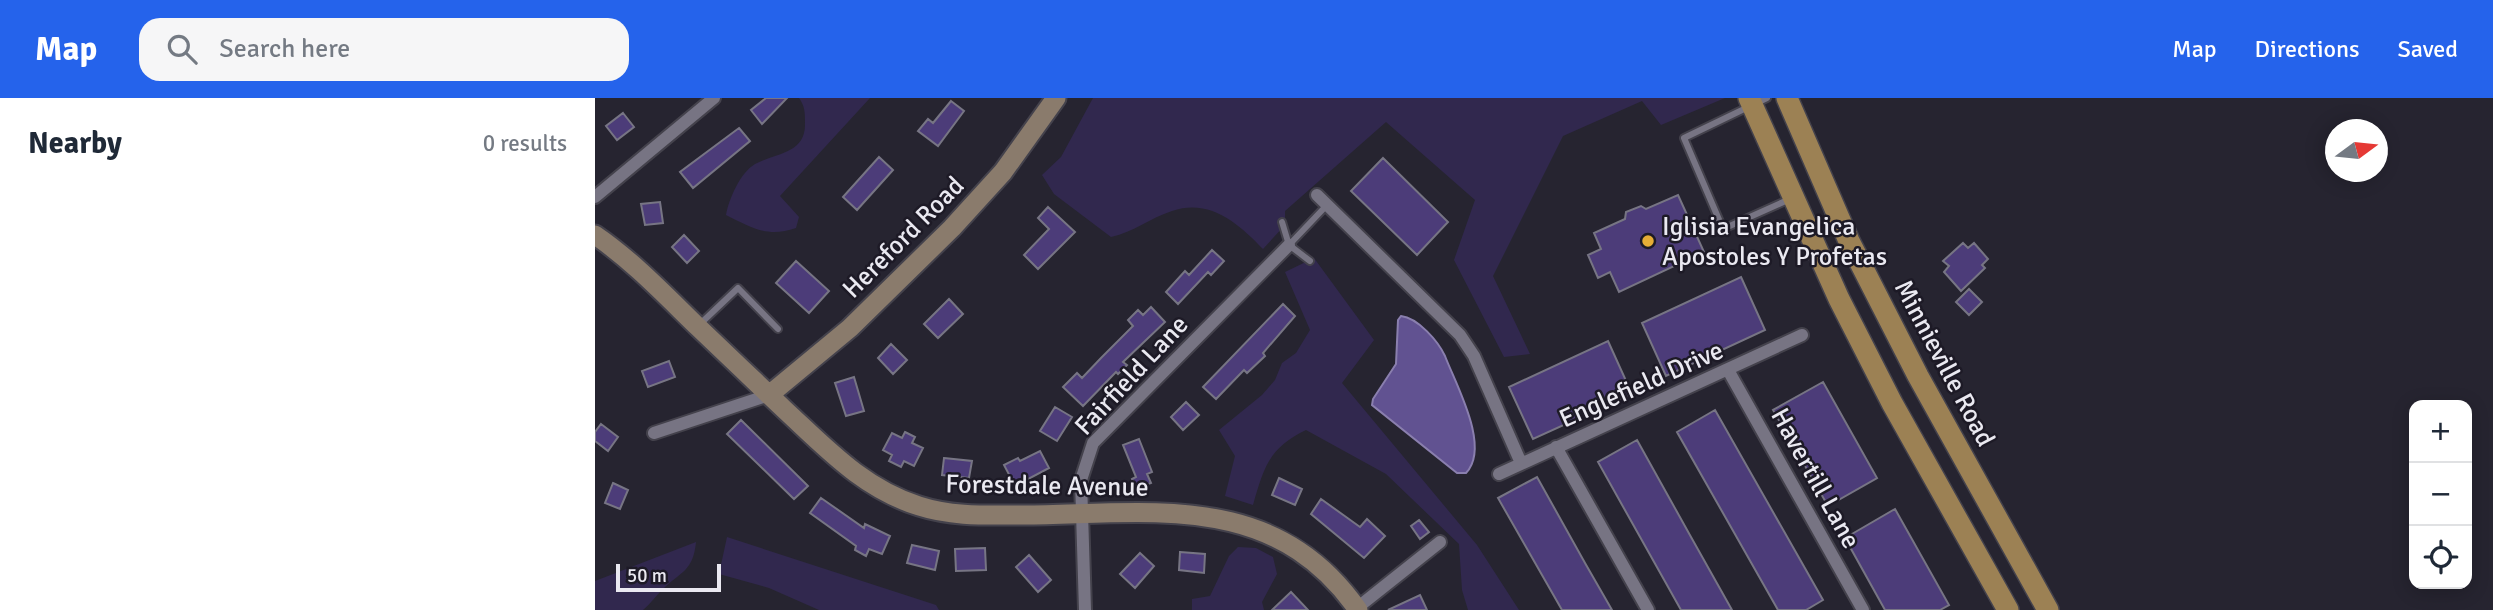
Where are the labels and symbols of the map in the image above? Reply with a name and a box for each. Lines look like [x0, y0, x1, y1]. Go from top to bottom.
north arrow [2325, 119, 2388, 182]
street label: Hereford Road [836, 170, 971, 305]
place label: Iglisia Evangelica Apostoles Y Profetas [1662, 211, 1887, 273]
marker: Iglisia Evangelica Apostoles Y Profetas [1640, 233, 1656, 249]
street label: Minnieville Road [1887, 275, 2001, 452]
street label: Fairfield Lane [1068, 309, 1195, 442]
street label: Englefield Drive [1554, 334, 1728, 435]
street label: Havertill Lane [1763, 403, 1867, 554]
street label: Forestdale Avenue [945, 468, 1149, 504]
scale bar [616, 561, 721, 593]

